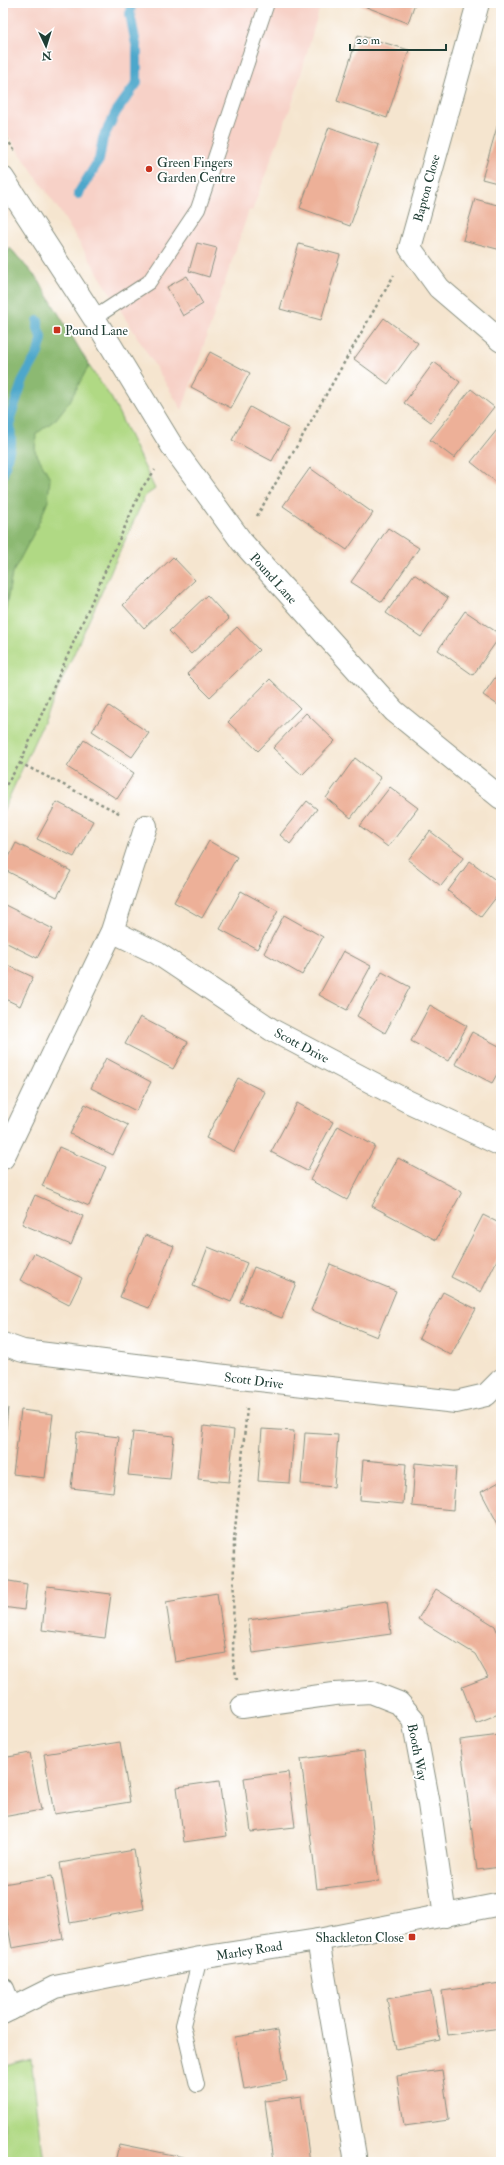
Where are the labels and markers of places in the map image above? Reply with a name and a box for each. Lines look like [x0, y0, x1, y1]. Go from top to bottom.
place label: Green Fingers Garden Centre [157, 155, 236, 186]
marker: Green Fingers Garden Centre [144, 164, 154, 174]
place label: Pound Lane [65, 323, 128, 339]
marker: Pound Lane [52, 325, 62, 335]
place label: Shackleton Close [316, 1930, 405, 1946]
marker: Shackleton Close [407, 1932, 417, 1942]

